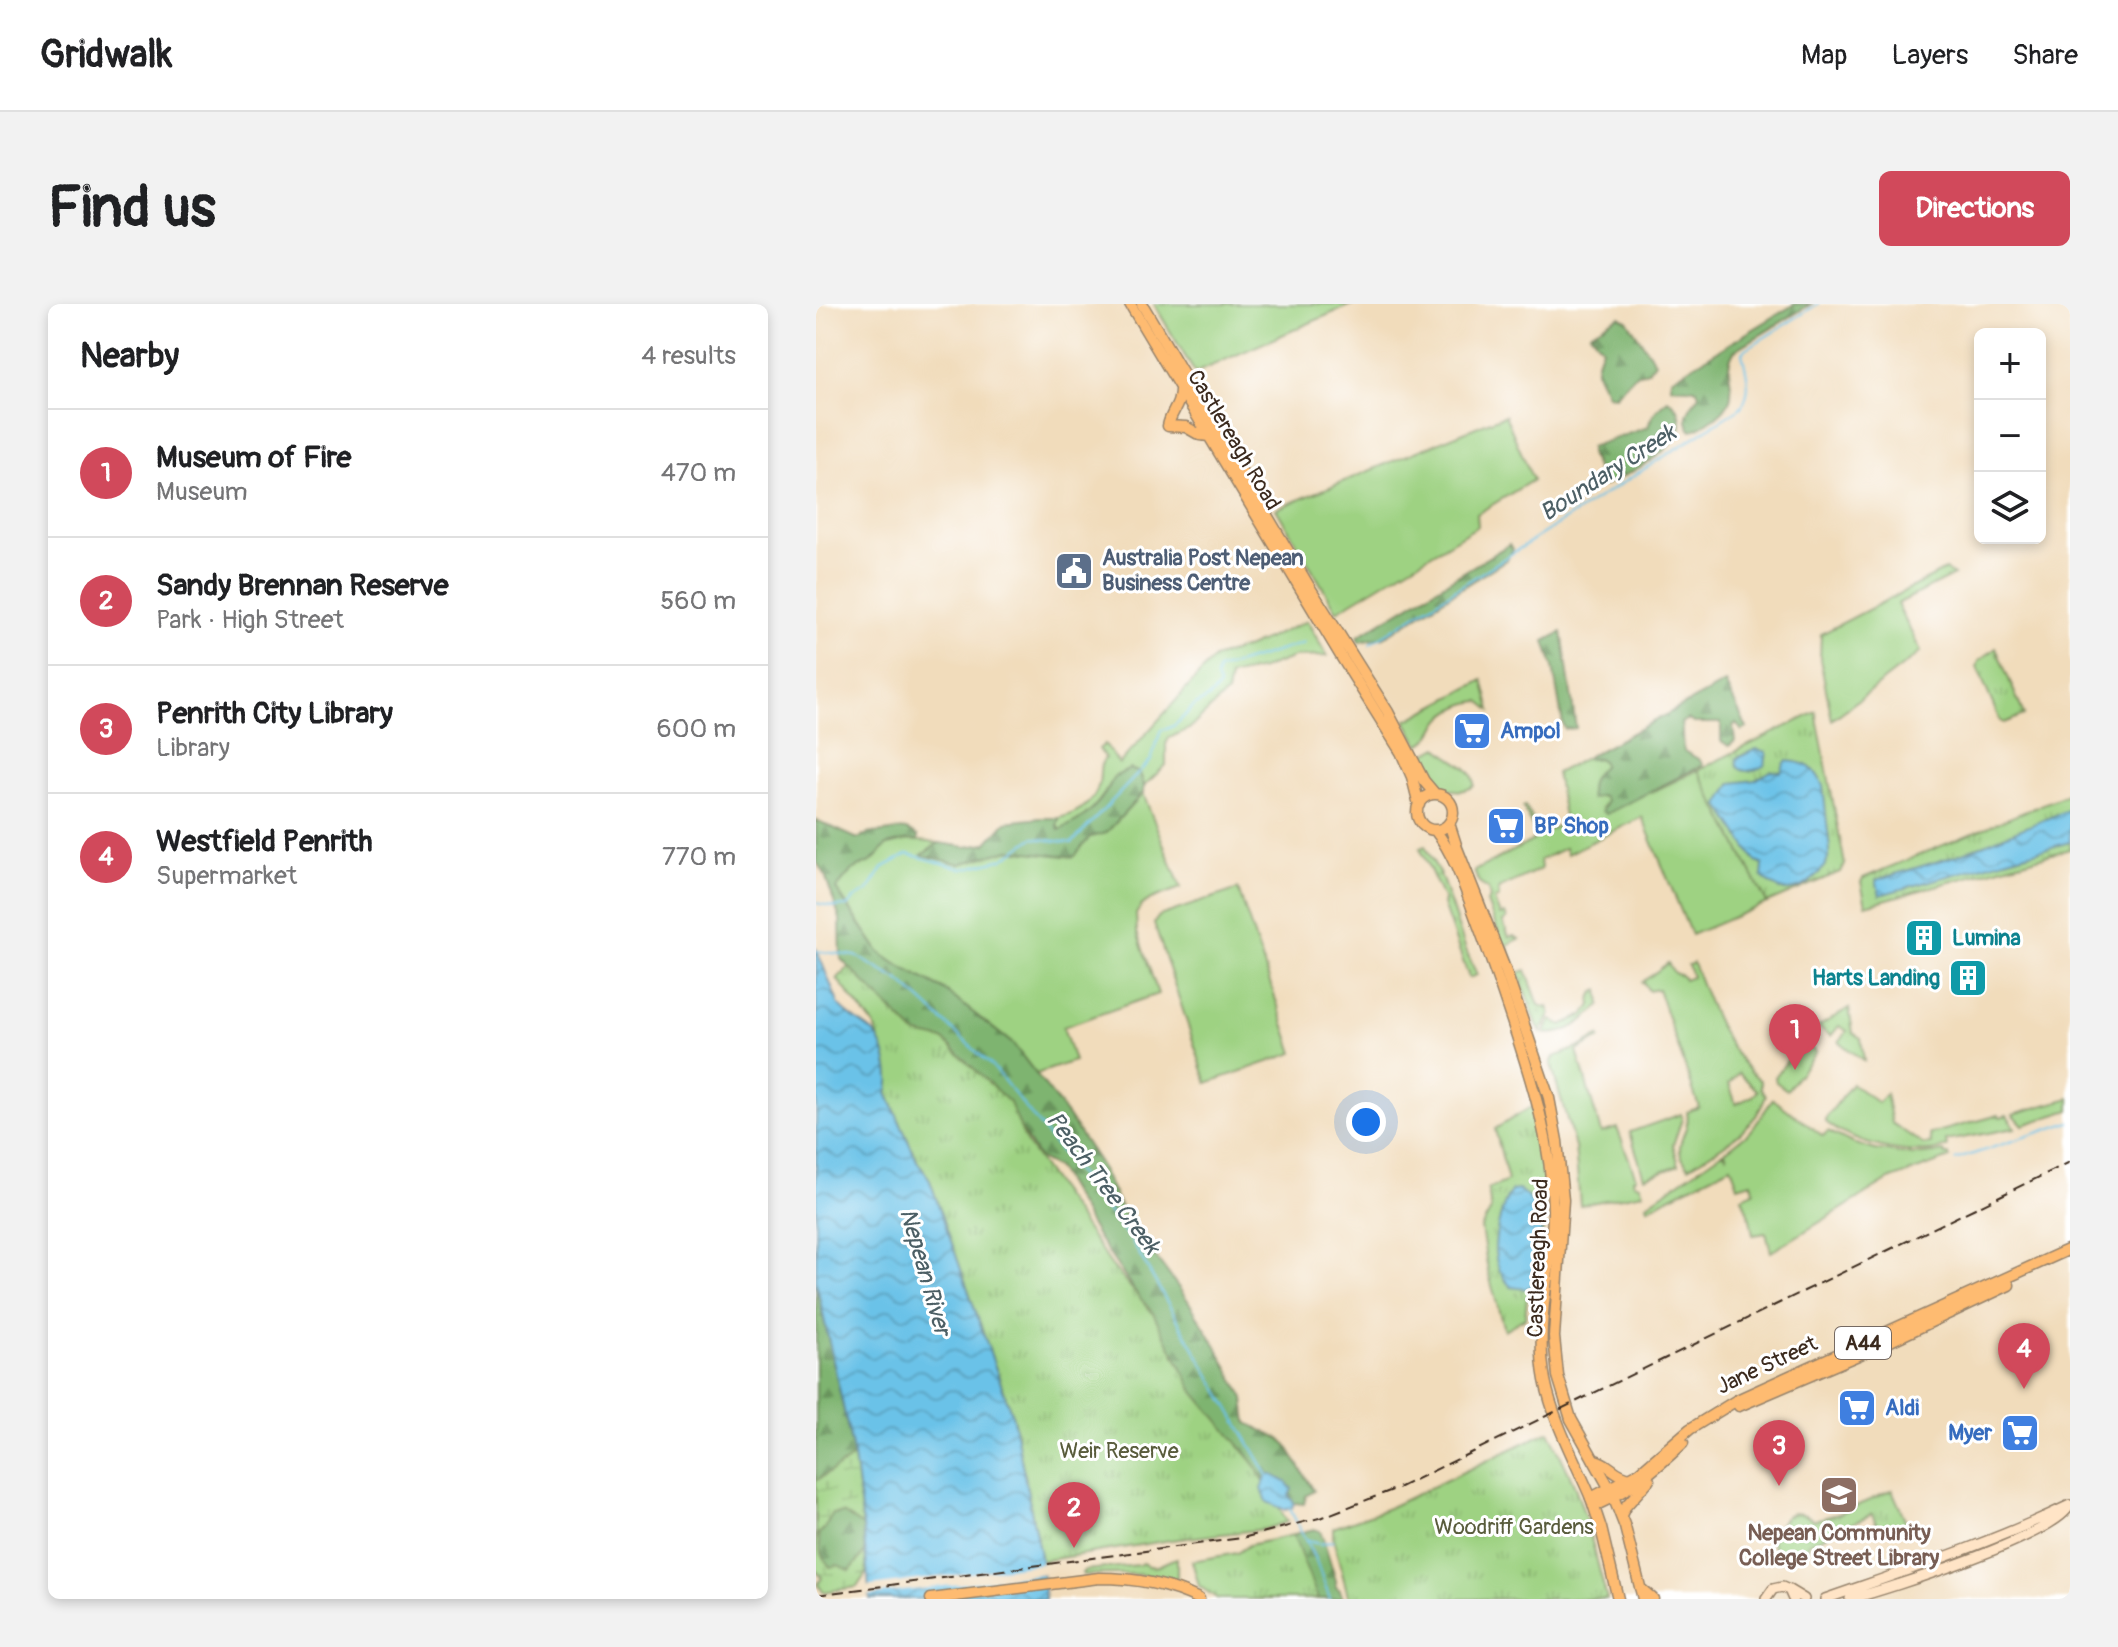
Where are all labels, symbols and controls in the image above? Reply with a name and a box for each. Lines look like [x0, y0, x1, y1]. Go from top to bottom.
text: Gridwalk [40, 31, 172, 79]
text: Map [1801, 38, 1847, 73]
text: Layers [1891, 38, 1968, 73]
text: Share [2012, 38, 2078, 73]
button: Directions [1879, 171, 2070, 246]
text: Find us [48, 174, 216, 243]
map controls [1974, 328, 2046, 544]
button: + [1974, 328, 2046, 400]
text: Nearby [80, 335, 179, 378]
text: 4 results [641, 340, 736, 372]
street label: Castlereagh Road [1181, 365, 1287, 515]
button: − [1974, 400, 2046, 472]
water label: Boundary Creek [1535, 417, 1683, 528]
text: Museum of Fire [156, 439, 351, 476]
text: 1 [101, 457, 111, 489]
text: 470 m [661, 457, 736, 489]
button: layers [1974, 472, 2046, 544]
text: Museum [156, 476, 248, 508]
place label: Australia Post Nepean Business Centre [1102, 544, 1304, 597]
public building icon: Australia Post Nepean Business Centre [1053, 550, 1095, 592]
text: Sandy Brennan Reserve [156, 567, 449, 604]
text: 2 [99, 585, 113, 617]
text: 560 m [660, 585, 736, 617]
text: Park · High Street [156, 604, 344, 636]
text: Penrith City Library [156, 695, 393, 732]
supermarket icon: Ampol [1451, 710, 1493, 752]
text: 3 [99, 713, 113, 745]
text: 600 m [657, 713, 736, 745]
place label: Ampol [1500, 717, 1561, 745]
text: Library [156, 732, 230, 764]
supermarket icon: BP Shop [1485, 805, 1527, 847]
place label: BP Shop [1534, 812, 1609, 840]
text: Westfield Penrith [156, 823, 373, 860]
text: 4 [98, 841, 114, 873]
text: 770 m [662, 841, 736, 873]
text: Supermarket [156, 860, 297, 892]
building icon: Lumina [1903, 917, 1945, 959]
place label: Lumina [1952, 924, 2021, 952]
building icon: Harts Landing [1947, 957, 1989, 999]
place label: Harts Landing [1812, 964, 1940, 992]
pin: 1 [1769, 1004, 1821, 1070]
your location [1346, 1102, 1386, 1142]
water label: Peach Tree Creek [1040, 1106, 1167, 1262]
street label: Castlereagh Road [1521, 1178, 1555, 1338]
water label: Nepean River [893, 1205, 958, 1342]
pin: 4 [1998, 1323, 2050, 1389]
road number: A44 [1835, 1327, 1891, 1359]
street label: Jane Street [1712, 1329, 1822, 1400]
supermarket icon: Aldi [1836, 1387, 1878, 1429]
place label: Aldi [1885, 1394, 1919, 1422]
supermarket icon: Myer [1999, 1412, 2041, 1454]
place label: Myer [1948, 1419, 1993, 1447]
pin: 3 [1753, 1420, 1805, 1486]
park label: Weir Reserve [1059, 1437, 1179, 1465]
school or university icon: Nepean Community College Street Library [1818, 1474, 1860, 1516]
pin: 2 [1048, 1482, 1100, 1548]
park label: Woodriff Gardens [1434, 1513, 1594, 1541]
place label: Nepean Community College Street Library [1739, 1519, 1940, 1572]

